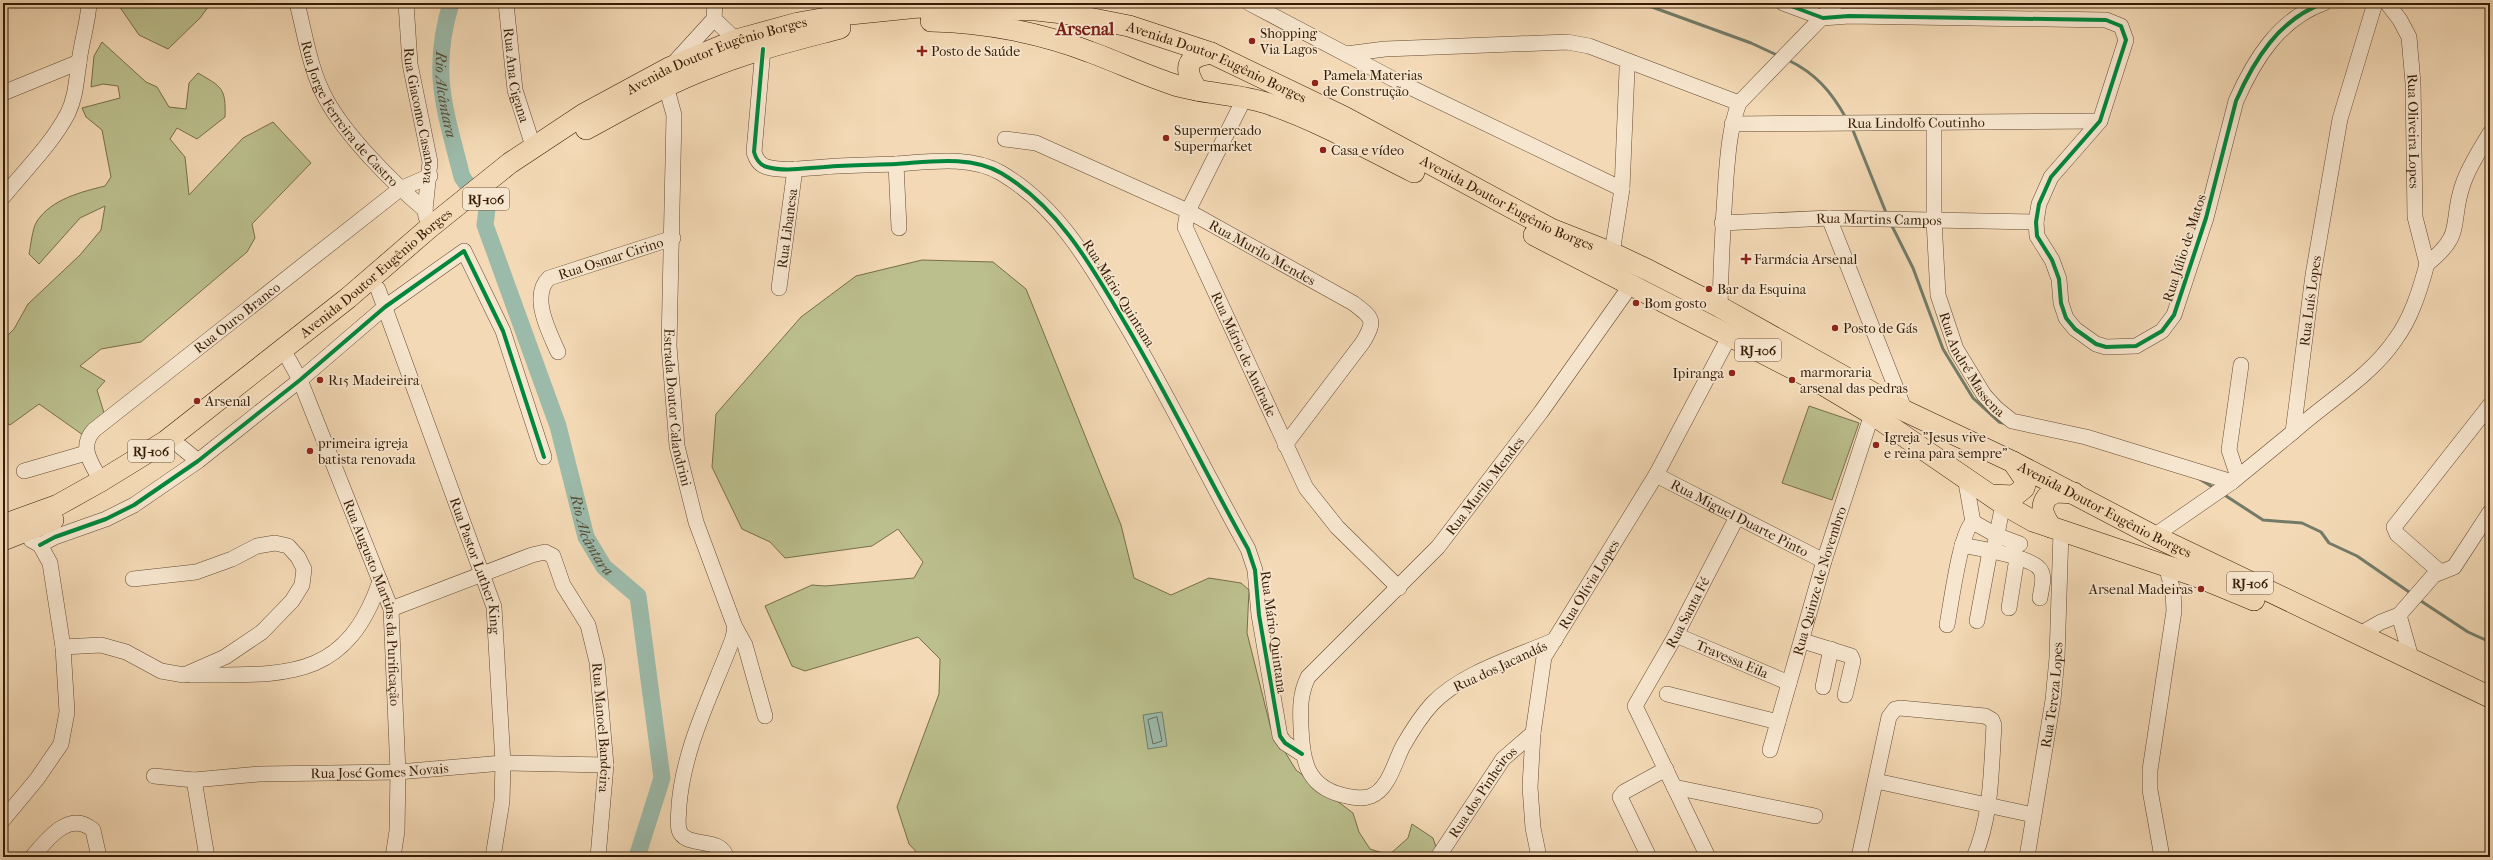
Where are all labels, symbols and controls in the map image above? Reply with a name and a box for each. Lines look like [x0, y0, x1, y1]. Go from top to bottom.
street label: Avenida Doutor Eugênio Borges [623, 14, 808, 99]
street label: Avenida Doutor Eugênio Borges [1123, 17, 1309, 107]
district label: Arsenal [1055, 19, 1115, 40]
place label: Shopping Via Lagos [1259, 25, 1318, 58]
street label: Rua Ana Cigana [500, 27, 533, 125]
marker: Shopping Via Lagos [1247, 36, 1257, 46]
street label: Rua Jorge Ferreira de Castro [297, 39, 402, 190]
place label: Posto de Saúde [931, 43, 1020, 60]
marker: Posto de Saúde [916, 45, 928, 57]
street label: Rua Giacomo Casanova [400, 47, 438, 185]
water label: Rio Alcântara [432, 50, 461, 140]
place label: Pamela Materias de Construção [1323, 67, 1423, 100]
street label: Rua Oliveira Lopes [2403, 73, 2423, 189]
marker: Pamela Materias de Construção [1310, 78, 1320, 88]
street label: Rua Lindolfo Coutinho [1847, 114, 1985, 132]
place label: Supermercado Supermarket [1174, 122, 1261, 155]
marker: Supermercado Supermarket [1161, 133, 1171, 143]
place label: Casa e vídeo [1331, 142, 1404, 159]
marker: Casa e vídeo [1318, 145, 1328, 155]
street label: Avenida Doutor Eugênio Borges [1416, 151, 1597, 254]
street label: Rua Libanesa [774, 187, 801, 270]
road number: RJ-106 [463, 188, 509, 210]
street label: Rua Júlio de Matos [2159, 192, 2210, 304]
street label: Avenida Doutor Eugênio Borges [296, 205, 456, 342]
street label: Rua Martins Campos [1816, 210, 1942, 229]
street label: Rua Murilo Mendes [1206, 216, 1318, 289]
street label: Rua Osmar Cirino [556, 234, 666, 283]
street label: Rua Mário Quintana [1079, 236, 1159, 351]
place label: Farmácia Arsenal [1754, 251, 1857, 268]
marker: Farmácia Arsenal [1741, 254, 1751, 264]
street label: Rua Luís Lopes [2296, 254, 2325, 347]
street label: Rua Ouro Branco [191, 279, 284, 357]
place label: Bar da Esquina [1717, 281, 1807, 298]
marker: Bar da Esquina [1704, 284, 1714, 294]
street label: Rua Mário de Andrade [1207, 289, 1280, 420]
place label: Bom gosto [1644, 295, 1707, 312]
marker: Bom gosto [1631, 298, 1641, 308]
street label: Rua André Massena [1935, 310, 2008, 421]
place label: Posto de Gás [1843, 320, 1918, 337]
marker: Posto de Gás [1830, 323, 1840, 333]
street label: Estrada Doutor Calandrini [660, 328, 695, 488]
road number: RJ-106 [1735, 339, 1781, 361]
place label: marmoraria arsenal das pedras [1800, 364, 1908, 397]
place label: Ipiranga [1672, 365, 1725, 382]
marker: Ipiranga [1727, 368, 1737, 378]
place label: R15 Madeireira [328, 372, 420, 389]
marker: R15 Madeireira [315, 375, 325, 385]
marker: marmoraria arsenal das pedras [1787, 375, 1797, 385]
place label: Arsenal [204, 393, 251, 410]
marker: Arsenal [192, 396, 202, 406]
place label: Igreja "Jesus vive e reina para sempre" [1884, 429, 2008, 462]
street label: Rua Murilo Mendes [1442, 434, 1528, 539]
place label: primeira igreja batista renovada [317, 435, 416, 468]
road number: RJ-106 [128, 440, 174, 462]
marker: Igreja "Jesus vive e reina para sempre" [1871, 440, 1881, 450]
marker: primeira igreja batista renovada [305, 446, 315, 456]
street label: Avenida Doutor Eugênio Borges [2014, 458, 2194, 562]
street label: Rua Miguel Duarte Pinto [1668, 476, 1811, 561]
water label: Rio Alcântara [566, 492, 617, 580]
street label: Rua Pastor Luther King [446, 495, 504, 635]
street label: Rua Augusto Martins da Purificação [339, 497, 403, 707]
street label: Rua Quinze de Novembro [1789, 504, 1850, 658]
street label: Rua Olívia Lopes [1555, 537, 1623, 633]
street label: Rua Mário Quintana [1256, 570, 1291, 695]
road number: RJ-106 [2227, 572, 2273, 594]
street label: Rua Santa Fé [1662, 574, 1714, 651]
place label: Arsenal Madeiras [2088, 581, 2193, 598]
marker: Arsenal Madeiras [2196, 584, 2206, 594]
street label: Travessa Eila [1693, 636, 1771, 682]
street label: Rua dos Jacandás [1451, 637, 1550, 696]
street label: Rua Tereza Lopes [2037, 642, 2066, 749]
street label: Rua Manoel Bandeira [588, 662, 614, 794]
street label: Rua dos Pinheiros [1445, 743, 1521, 841]
street label: Rua José Gomes Novais [310, 760, 449, 782]

